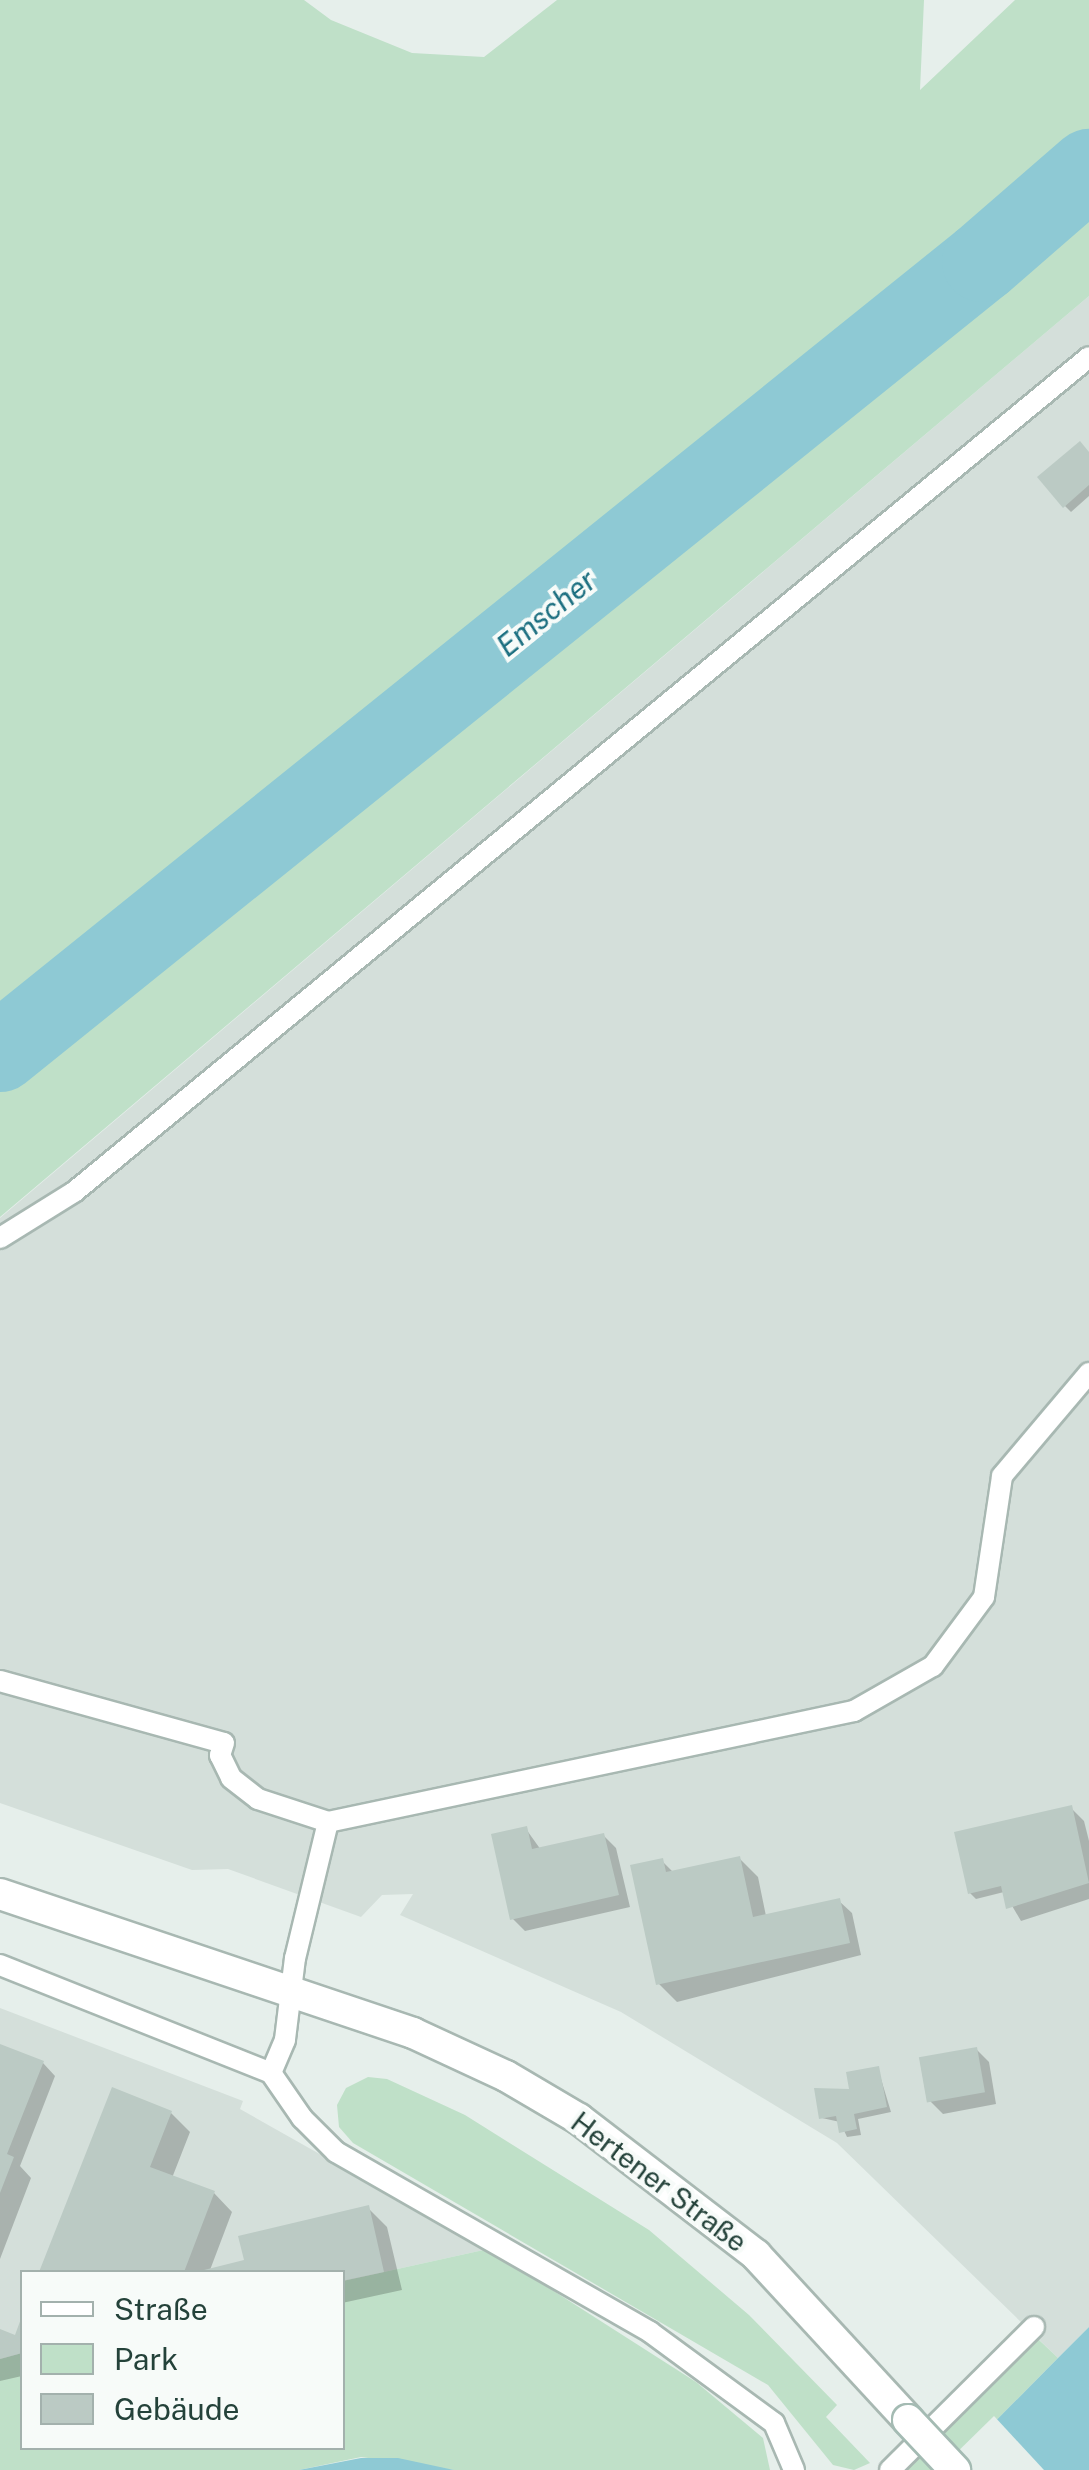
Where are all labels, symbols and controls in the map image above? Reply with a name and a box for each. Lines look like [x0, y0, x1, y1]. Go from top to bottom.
water label: Emscher [489, 562, 603, 664]
street label: Hertener Straße [565, 2105, 753, 2259]
legend [20, 2270, 345, 2450]
text: Straße [114, 2291, 208, 2327]
text: Park [114, 2341, 178, 2377]
text: Gebäude [114, 2391, 240, 2427]

